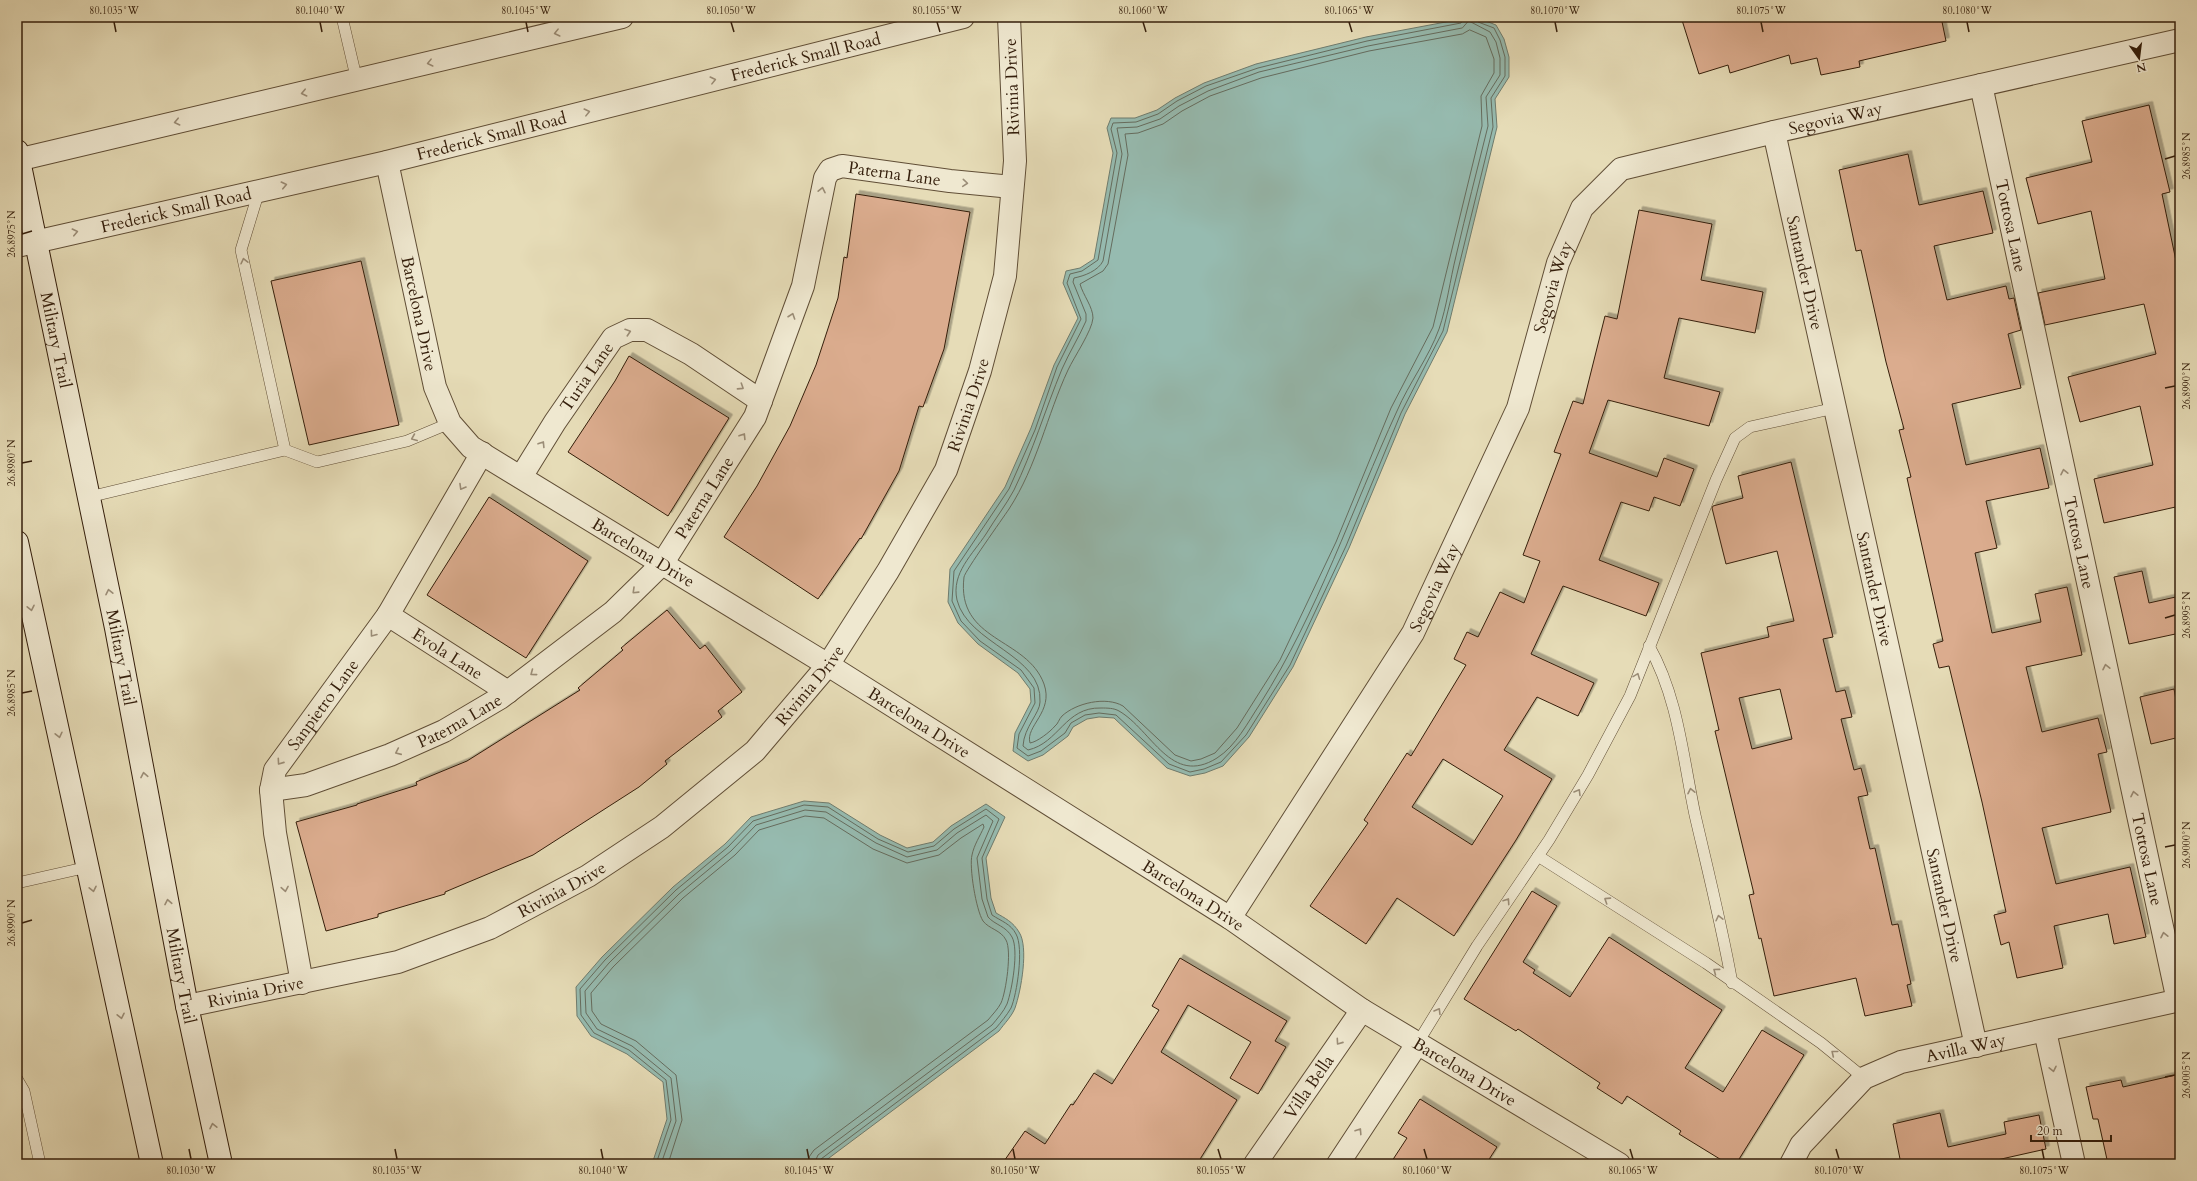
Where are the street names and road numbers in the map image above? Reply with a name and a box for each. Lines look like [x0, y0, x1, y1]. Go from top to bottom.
street label: Frederick Small Road [728, 27, 883, 87]
street label: Rivinia Drive [999, 38, 1025, 136]
street label: Segovia Way [1786, 96, 1885, 140]
street label: Frederick Small Road [414, 106, 569, 166]
street label: Paterna Lane [847, 155, 942, 191]
street label: Tottosa Lane [1990, 177, 2032, 274]
street label: Frederick Small Road [98, 182, 253, 238]
street label: Santander Drive [1781, 213, 1829, 332]
street label: Segovia Way [1528, 237, 1578, 336]
street label: Barcelona Drive [396, 254, 443, 373]
street label: Military Trail [35, 290, 78, 391]
street label: Turia Lane [554, 337, 619, 416]
street label: Rivinia Drive [942, 356, 994, 455]
street label: Paterna Lane [669, 452, 739, 543]
street label: Tottosa Lane [2058, 494, 2101, 591]
street label: Barcelona Drive [588, 512, 699, 593]
street label: Santander Drive [1851, 530, 1899, 648]
street label: Segovia Way [1404, 539, 1465, 636]
street label: Military Trail [101, 607, 142, 708]
street label: Evola Lane [408, 622, 487, 685]
street label: Rivinia Drive [770, 641, 849, 730]
street label: Sanpietro Lane [282, 654, 364, 755]
street label: Barcelona Drive [864, 682, 975, 763]
street label: Paterna Lane [413, 688, 506, 753]
street label: Tottosa Lane [2126, 811, 2169, 908]
street label: Santander Drive [1921, 846, 1969, 965]
street label: Barcelona Drive [1138, 854, 1249, 936]
street label: Rivinia Drive [513, 856, 610, 923]
street label: Military Trail [161, 926, 202, 1027]
street label: Rivinia Drive [205, 971, 306, 1013]
street label: Avilla Way [1924, 1028, 2008, 1068]
street label: Barcelona Drive [1409, 1032, 1521, 1112]
street label: Villa Bella [1278, 1050, 1339, 1123]

